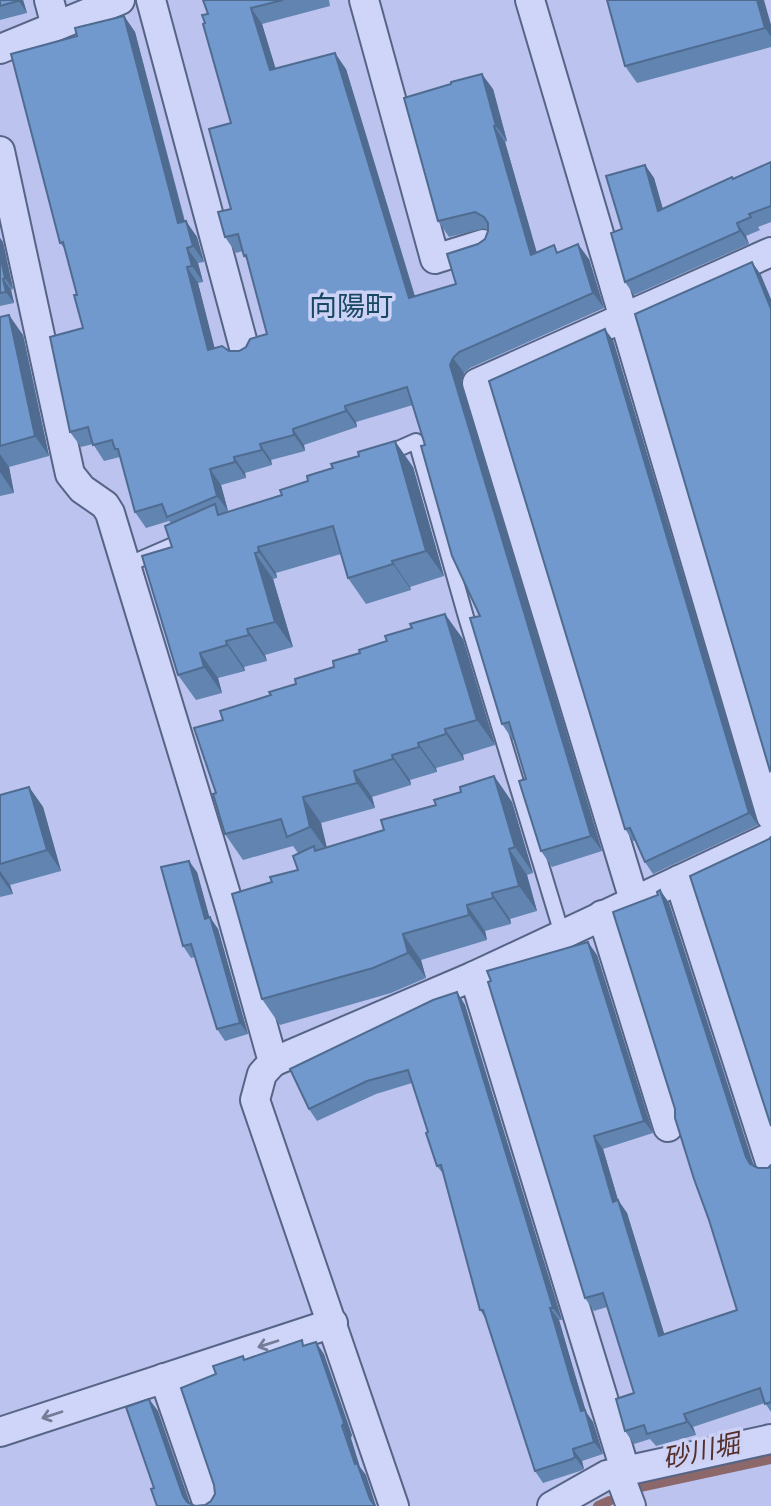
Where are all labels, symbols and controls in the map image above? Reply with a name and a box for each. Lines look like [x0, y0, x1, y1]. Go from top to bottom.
district label: 向陽町 [309, 290, 393, 323]
one-way arrow [257, 1339, 279, 1351]
one-way arrow [41, 1410, 63, 1422]
water label: 砂川堀 [660, 1427, 746, 1475]

